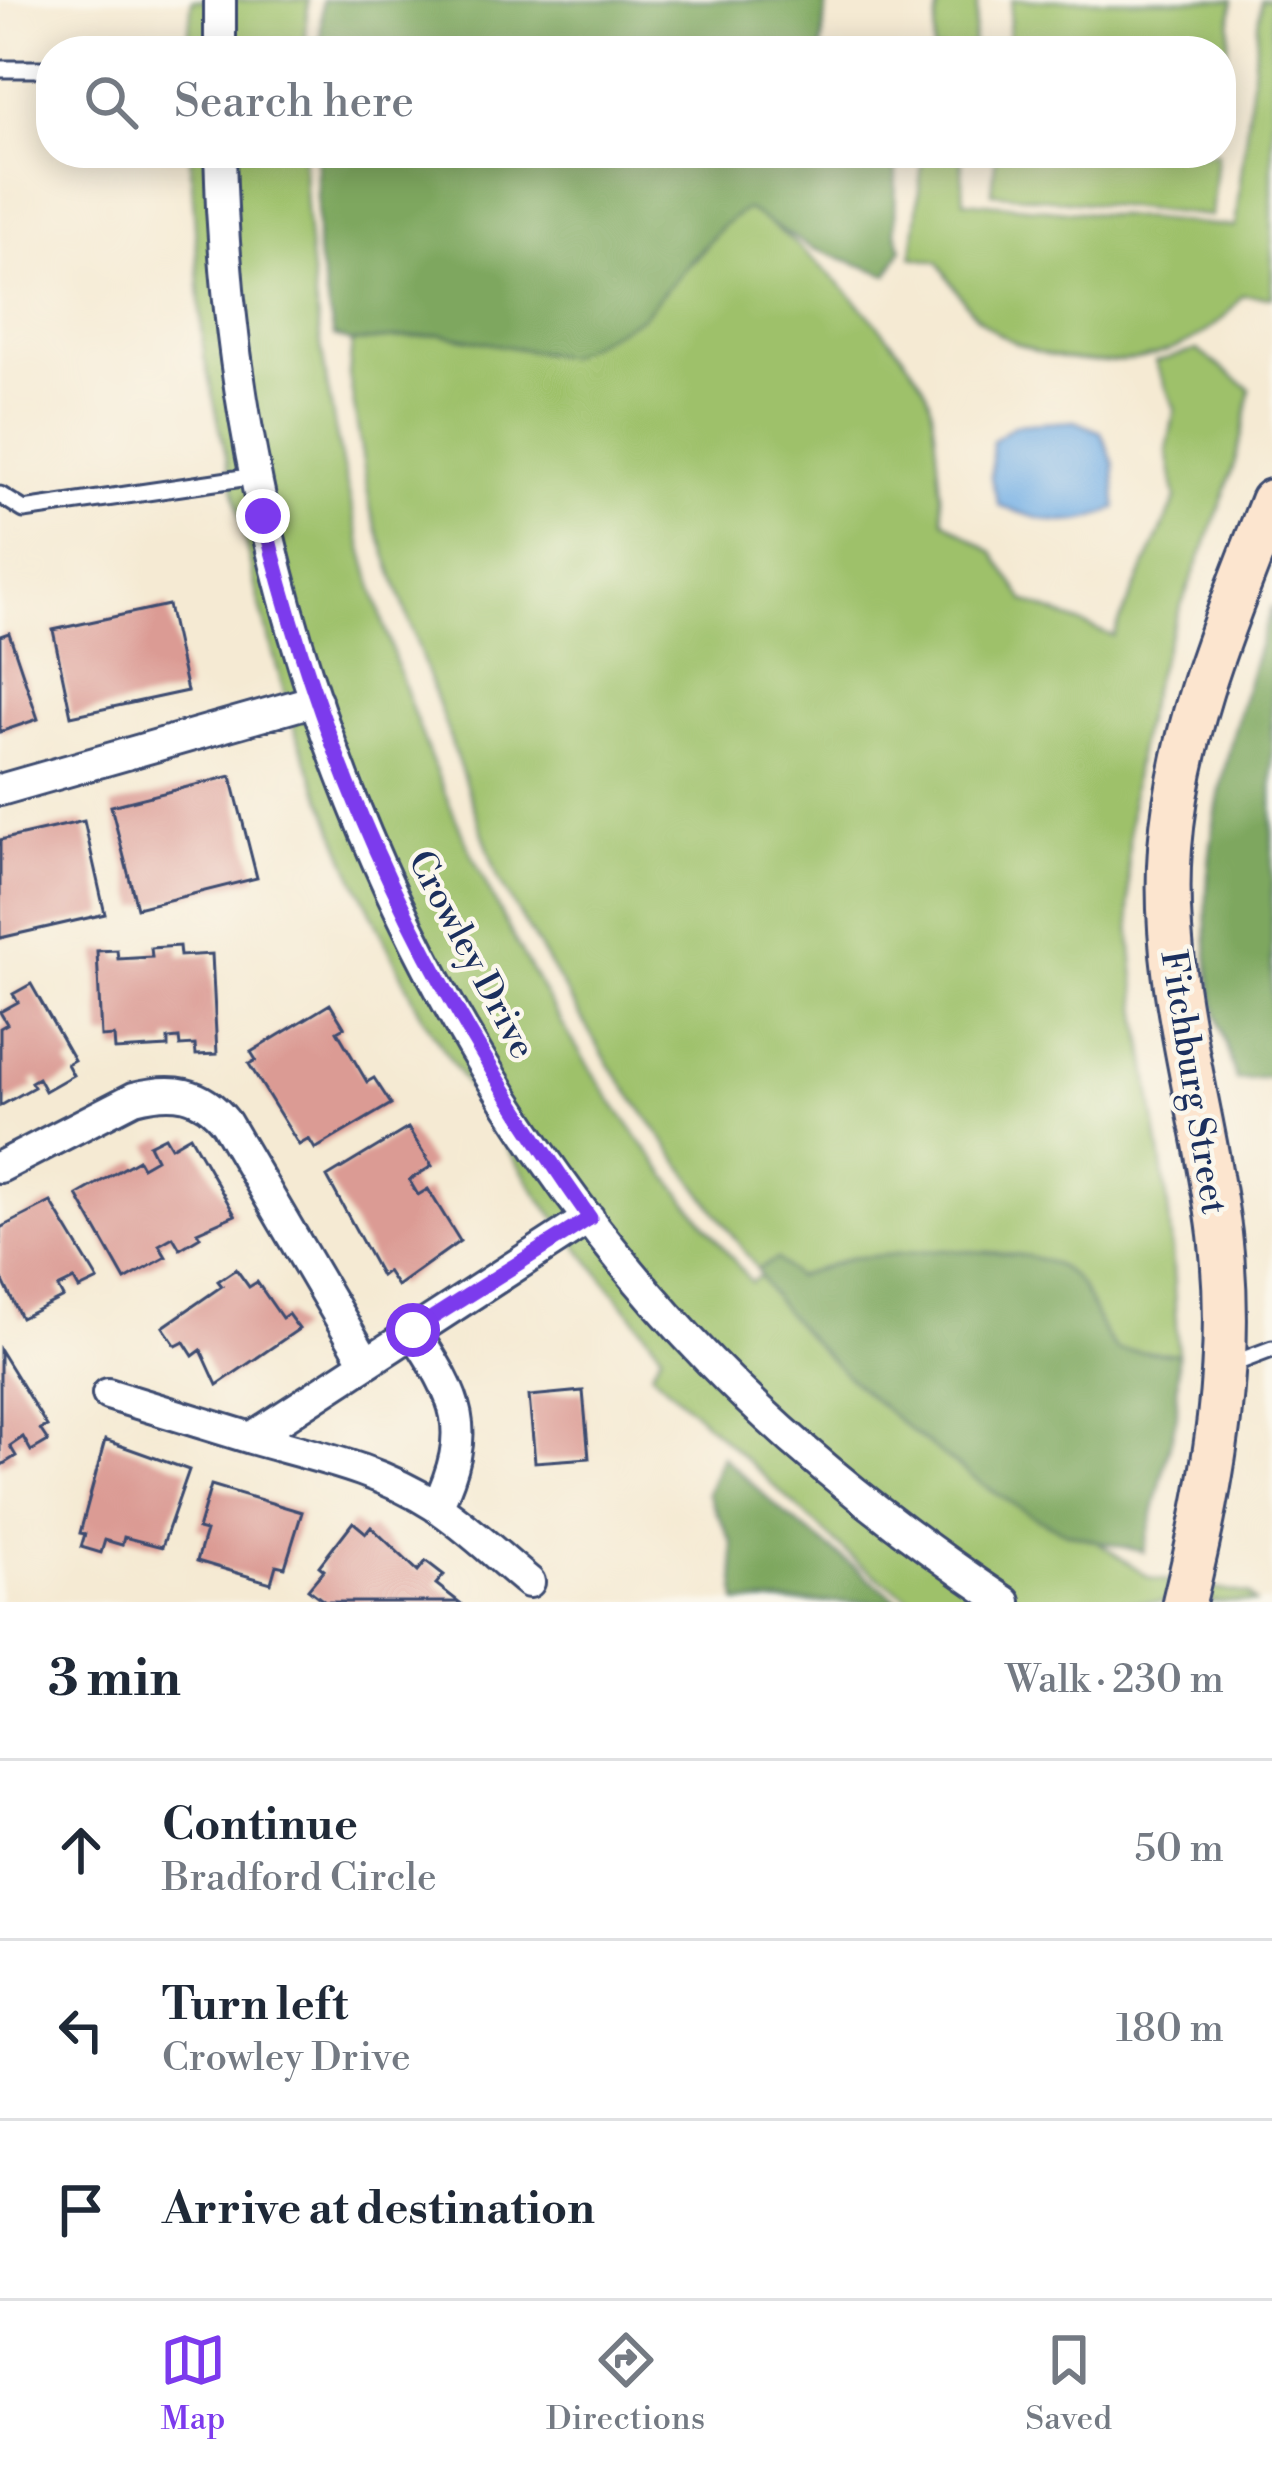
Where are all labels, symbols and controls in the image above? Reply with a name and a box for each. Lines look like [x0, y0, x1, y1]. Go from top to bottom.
search box [36, 36, 1236, 168]
icon: search [78, 69, 144, 135]
text: Search here [174, 74, 414, 131]
route end [236, 489, 290, 543]
street label: Crowley Drive [397, 843, 545, 1067]
street label: Fitchburg Street [1149, 947, 1236, 1218]
route start [386, 1303, 440, 1357]
text: 3 min [48, 1648, 181, 1712]
text: Walk · 230 m [1005, 1656, 1224, 1705]
text: Continue [162, 1797, 358, 1854]
icon: ahead [48, 1817, 114, 1883]
text: 50 m [1134, 1825, 1224, 1874]
text: Bradford Circle [162, 1854, 437, 1903]
text: Turn left [162, 1977, 348, 2034]
icon: left [48, 1997, 114, 2063]
text: 180 m [1116, 2005, 1224, 2054]
text: Crowley Drive [162, 2034, 411, 2083]
icon: arrive [48, 2177, 114, 2243]
text: Arrive at destination [162, 2181, 595, 2238]
tab: Map [160, 2327, 226, 2440]
tab: Directions [546, 2327, 705, 2440]
tab: Saved [1025, 2327, 1112, 2440]

